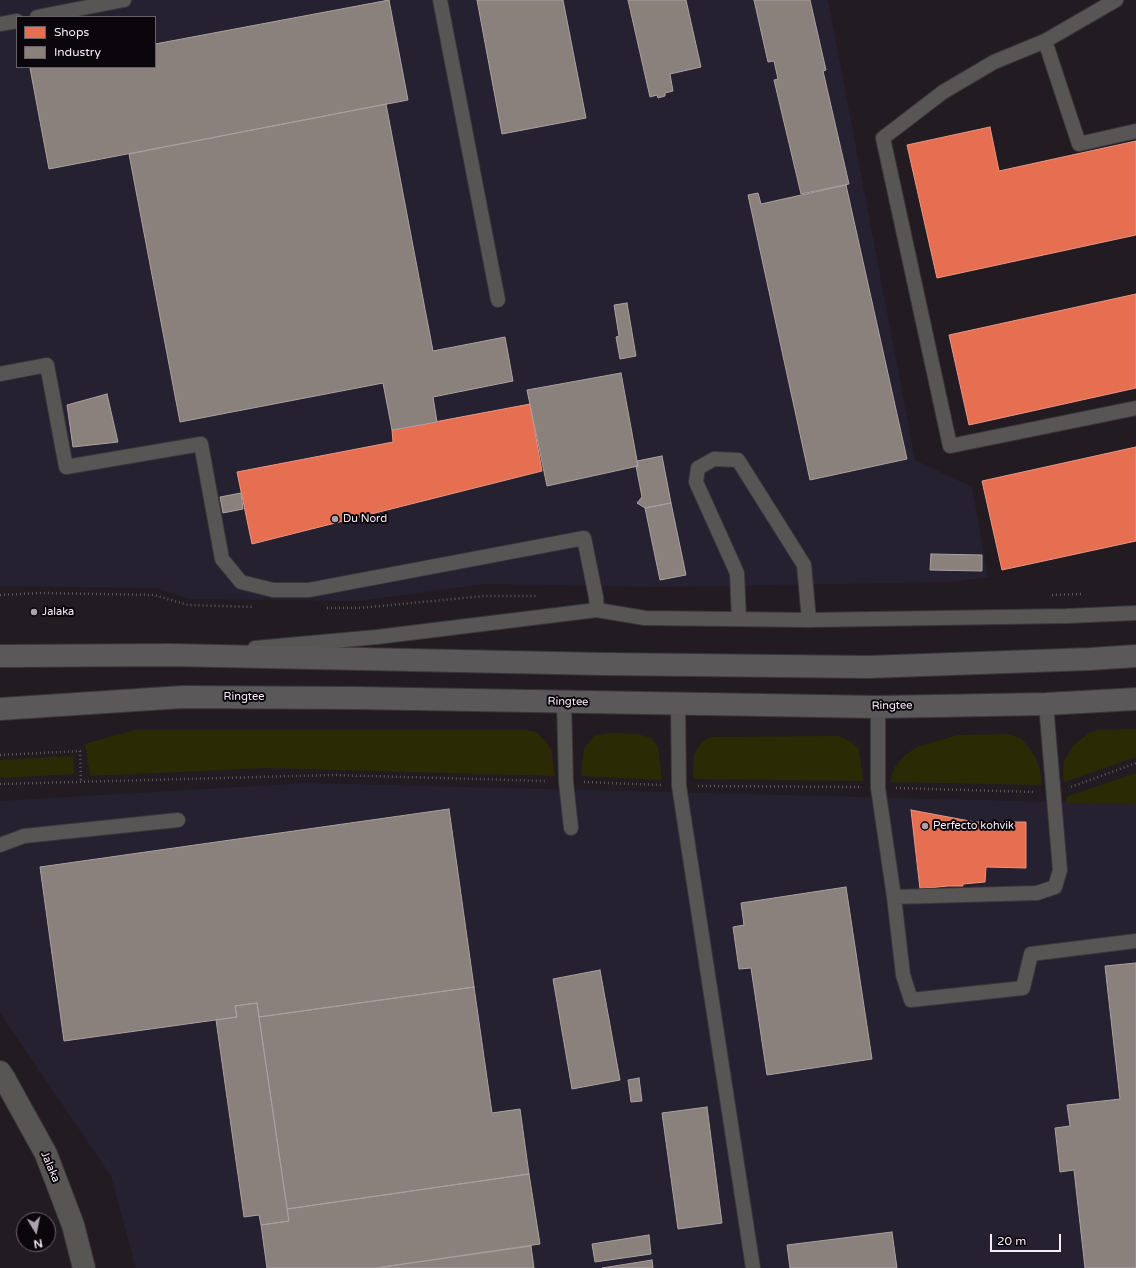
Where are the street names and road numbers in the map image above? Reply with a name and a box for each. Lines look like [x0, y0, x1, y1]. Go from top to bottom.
street label: Ringtee [224, 690, 264, 704]
street label: Ringtee [547, 695, 589, 709]
street label: Ringtee [871, 699, 913, 713]
street label: Jalaka [38, 1150, 62, 1184]

